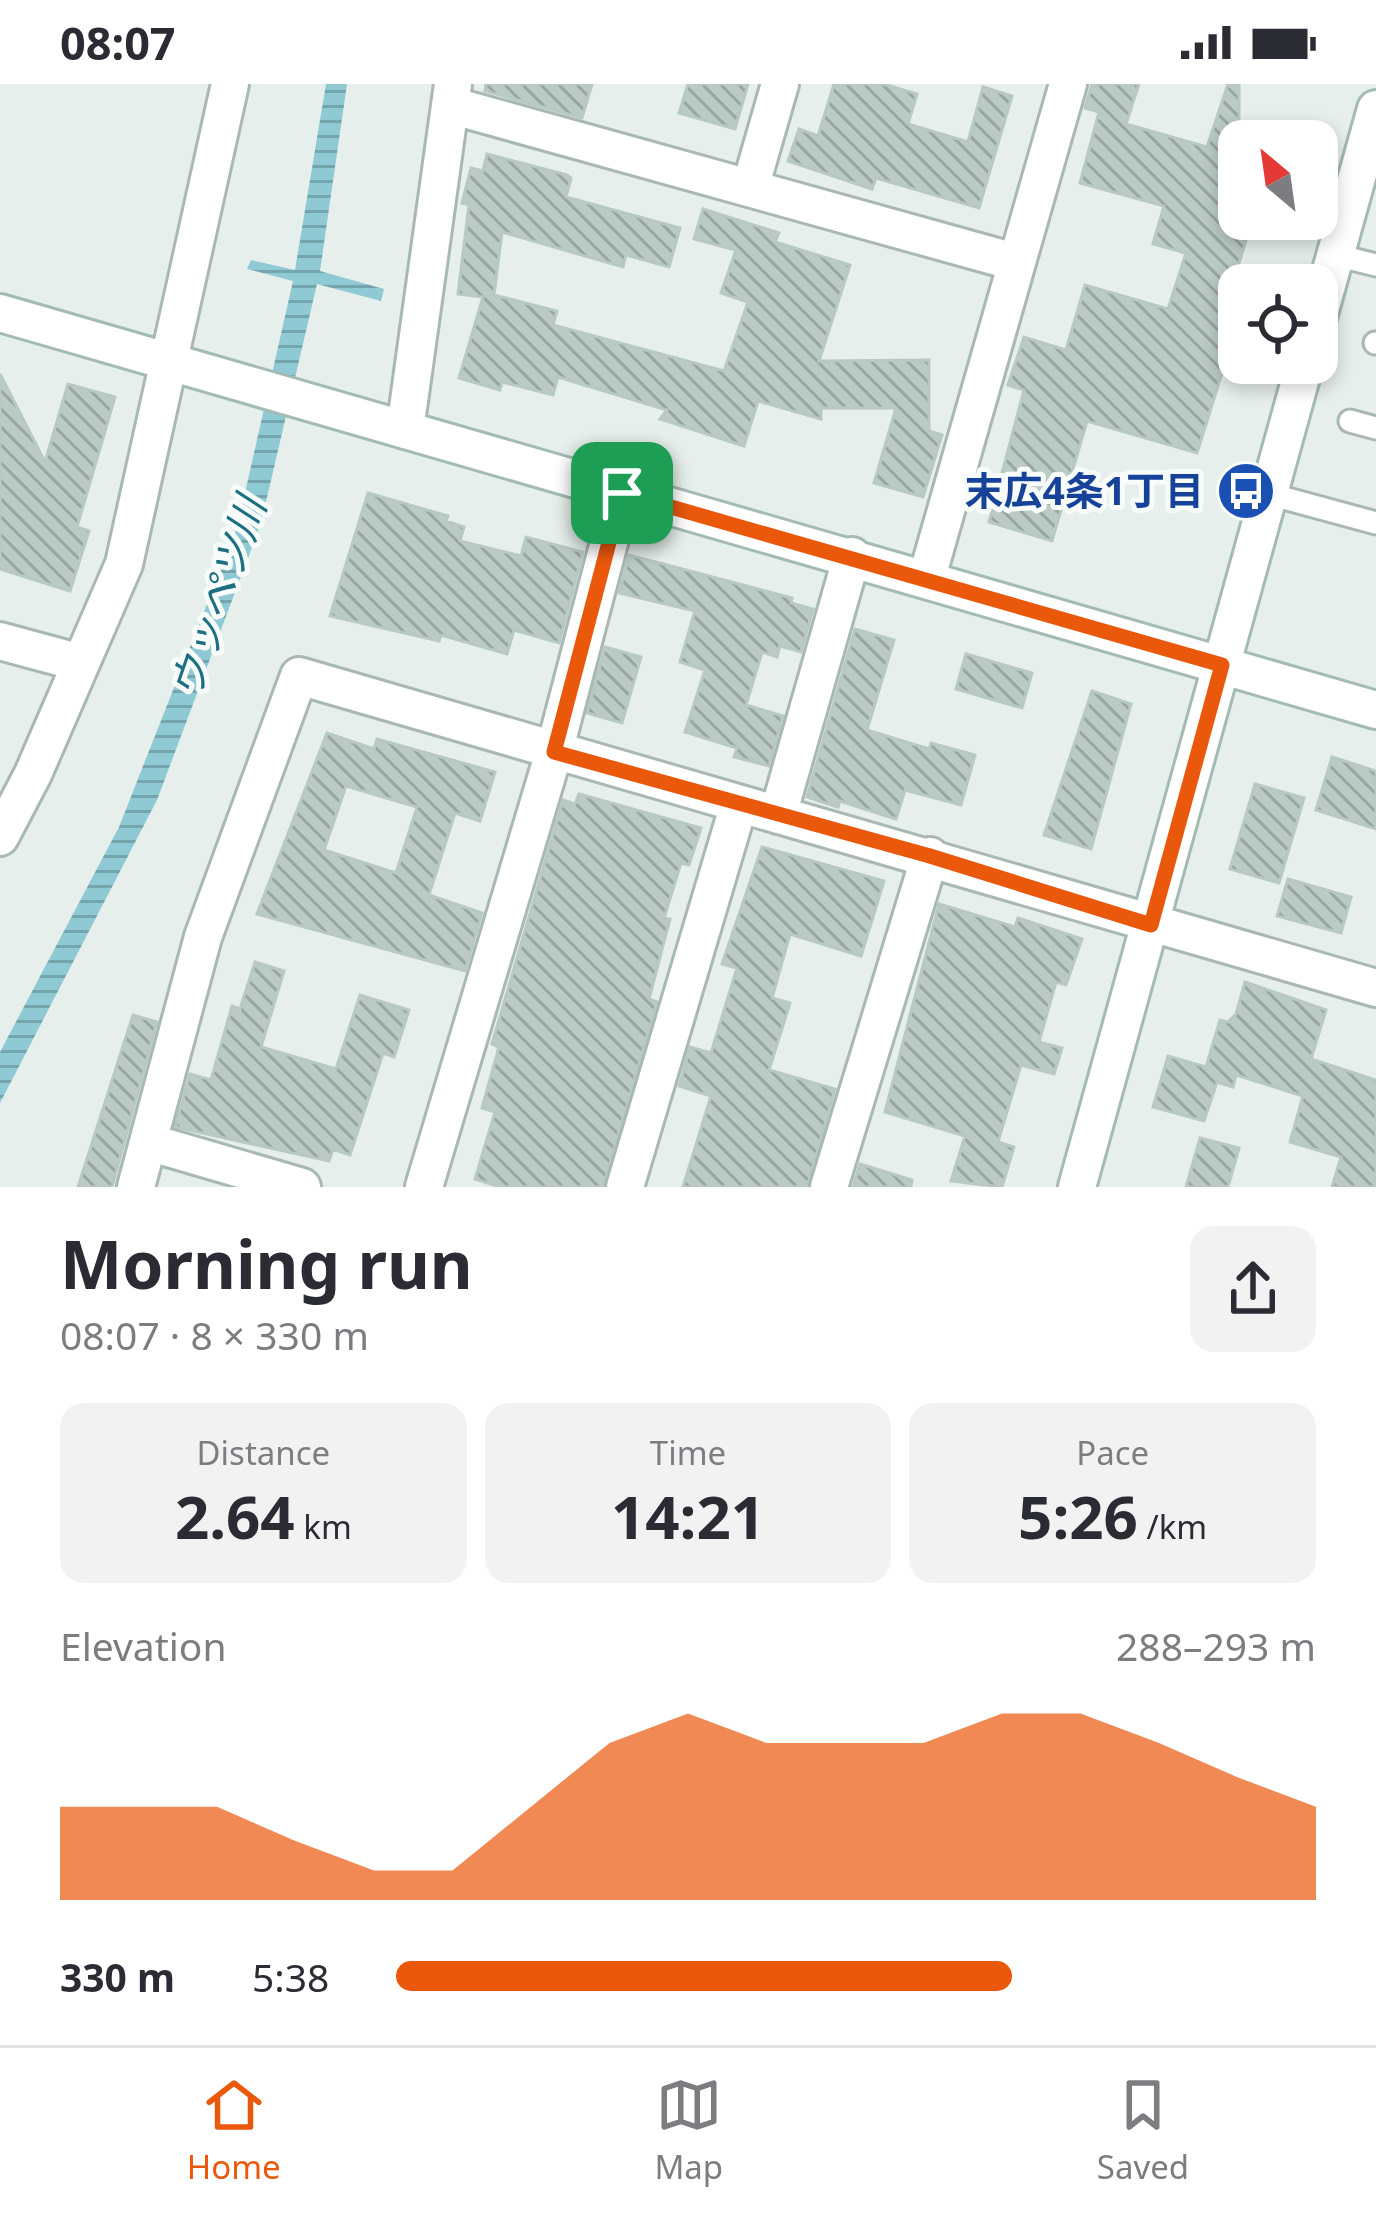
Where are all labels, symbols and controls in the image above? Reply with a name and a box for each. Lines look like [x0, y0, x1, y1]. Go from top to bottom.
text: 08:07 [60, 12, 176, 73]
north arrow [1218, 120, 1338, 240]
map controls [1218, 120, 1338, 384]
button: locate [1218, 264, 1338, 384]
pin [571, 442, 673, 544]
icon: arrive [589, 460, 655, 526]
bus stop icon: 末広4条1丁目 [1215, 460, 1277, 522]
place label: 末広4条1丁目 [964, 463, 1204, 516]
water label: ウッペツ川 [155, 485, 279, 706]
text: Morning run [60, 1218, 473, 1308]
button: share [1190, 1226, 1316, 1352]
text: 08:07 · 8 × 330 m [60, 1308, 369, 1361]
text: Distance [196, 1430, 330, 1475]
text: Time [650, 1430, 726, 1475]
text: Pace [1076, 1430, 1149, 1475]
text: 2.64 [175, 1475, 295, 1557]
text: 14:21 [611, 1475, 765, 1557]
text: 5:26 [1018, 1475, 1138, 1557]
text: km [295, 1504, 352, 1549]
text: /km [1138, 1504, 1207, 1549]
text: Elevation [60, 1619, 227, 1672]
text: 288–293 m [1116, 1619, 1316, 1672]
text: 330 m [60, 1950, 175, 2003]
text: 5:38 [252, 1950, 329, 2003]
tab: Home [187, 2072, 281, 2189]
tab: Map [654, 2072, 723, 2189]
tab: Saved [1097, 2072, 1189, 2189]

